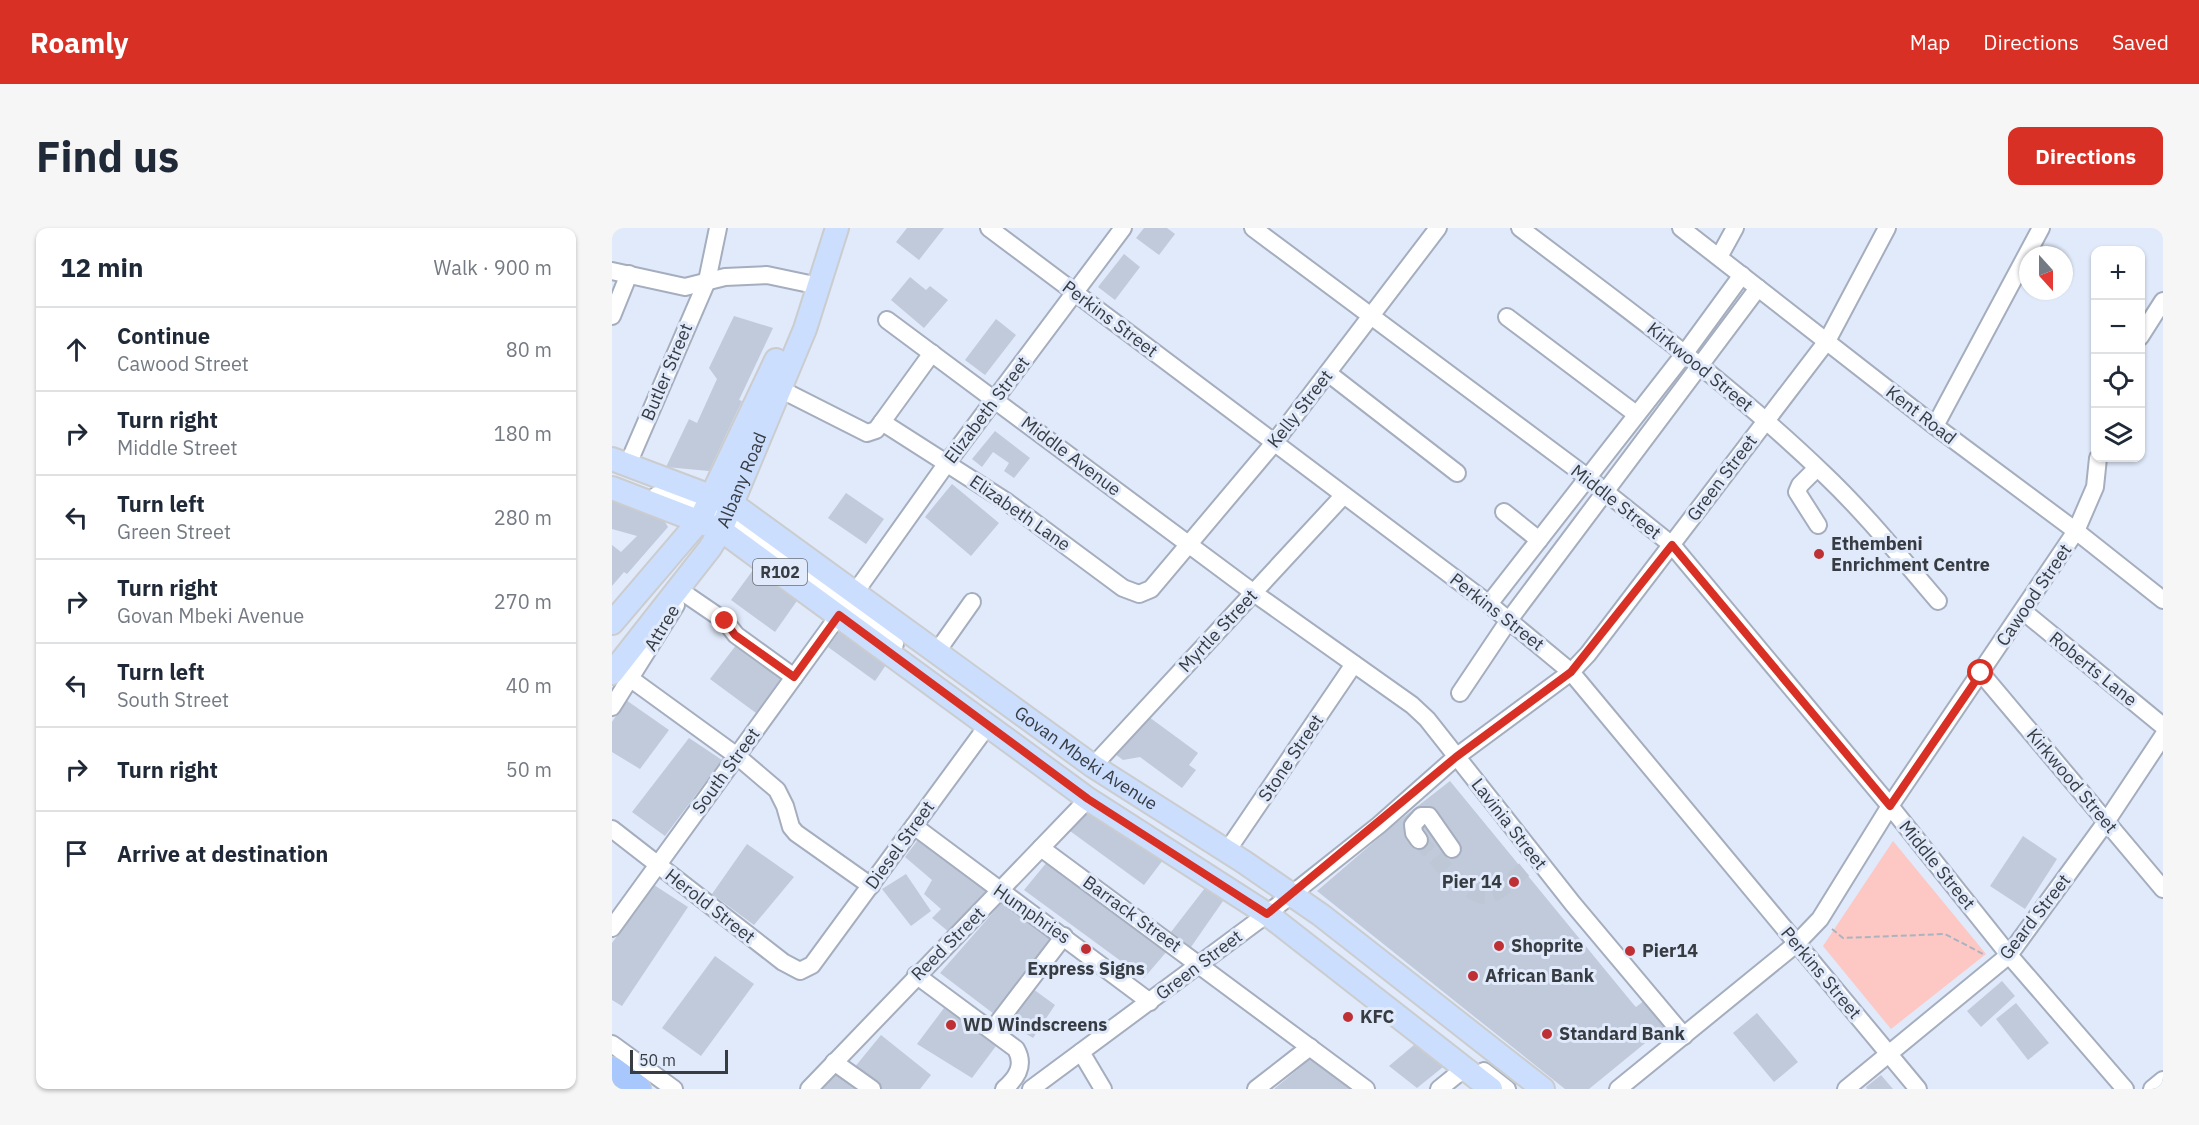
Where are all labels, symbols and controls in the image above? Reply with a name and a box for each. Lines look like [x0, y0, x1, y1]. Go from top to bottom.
text: Roamly [30, 24, 128, 61]
text: Map [1910, 28, 1950, 56]
text: Directions [1983, 28, 2079, 56]
text: Saved [2112, 28, 2169, 56]
button: Directions [2008, 127, 2163, 185]
text: Find us [36, 129, 179, 184]
north arrow [2019, 246, 2073, 300]
map controls [2091, 246, 2145, 462]
button: + [2091, 246, 2145, 300]
text: 12 min [60, 250, 144, 284]
text: Walk · 900 m [434, 254, 552, 281]
street label: Perkins Street [1058, 275, 1163, 362]
button: − [2091, 300, 2145, 354]
street label: Kirkwood Street [1643, 317, 1758, 416]
street label: Butler Street [636, 320, 697, 424]
text: Continue [117, 321, 210, 350]
icon: ahead [60, 333, 93, 366]
text: 80 m [506, 336, 552, 363]
text: Cawood Street [117, 350, 249, 377]
street label: Elizabeth Street [939, 352, 1034, 468]
button: locate [2091, 354, 2145, 408]
street label: Kelly Street [1262, 365, 1337, 452]
street label: Kent Road [1882, 380, 1961, 449]
text: Turn right [117, 405, 218, 434]
button: layers [2091, 408, 2145, 462]
street label: Middle Avenue [1017, 411, 1126, 501]
icon: right [60, 417, 93, 450]
text: 180 m [494, 420, 552, 447]
street label: Albany Road [711, 429, 772, 531]
street label: Green Street [1682, 430, 1762, 526]
text: Middle Street [117, 434, 237, 461]
street label: Middle Street [1567, 459, 1666, 544]
street label: Elizabeth Lane [965, 469, 1075, 556]
text: Turn left [117, 489, 205, 518]
icon: left [60, 501, 93, 534]
text: 280 m [494, 504, 552, 531]
text: Green Street [117, 518, 231, 545]
place label: Ethembeni Enrichment Centre [1831, 532, 1990, 576]
street label: Cawood Street [1991, 539, 2076, 650]
marker: Ethembeni Enrichment Centre [1812, 547, 1826, 561]
road number: R102 [753, 559, 807, 585]
street label: Perkins Street [1445, 568, 1549, 656]
text: Turn right [117, 573, 218, 602]
street label: Myrtle Street [1173, 584, 1262, 677]
icon: right [60, 585, 93, 618]
text: 270 m [494, 588, 552, 615]
street label: Attree [639, 600, 684, 655]
text: Govan Mbeki Avenue [117, 602, 304, 629]
route end [711, 607, 737, 633]
street label: Roberts Lane [2045, 626, 2142, 711]
text: Turn left [117, 657, 205, 686]
route start [1967, 659, 1993, 685]
icon: left [60, 669, 93, 702]
text: 40 m [506, 672, 552, 699]
text: South Street [117, 686, 229, 713]
street label: Govan Mbeki Avenue [1010, 701, 1162, 815]
street label: Stone Street [1253, 710, 1328, 806]
street label: South Street [687, 723, 765, 818]
street label: Kirkwood Street [2022, 724, 2123, 838]
icon: right [60, 753, 93, 786]
text: Turn right [117, 755, 218, 784]
text: 50 m [506, 756, 552, 783]
street label: Lavinia Street [1467, 773, 1552, 874]
street label: Diesel Street [860, 796, 939, 893]
street label: Middle Street [1894, 815, 1980, 914]
icon: arrive [60, 837, 93, 870]
text: Arrive at destination [117, 839, 328, 868]
street label: Herold Street [661, 863, 760, 948]
street label: Geard Street [1994, 869, 2075, 964]
street label: Barrack Street [1078, 870, 1186, 957]
place label: Pier 14 [1442, 870, 1502, 893]
marker: Pier 14 [1507, 875, 1521, 889]
street label: Humphries [989, 879, 1075, 949]
street label: Reed Street [906, 902, 989, 985]
street label: Perkins Street [1776, 922, 1867, 1024]
street label: Green Street [1151, 925, 1247, 1005]
place label: Shoprite [1511, 934, 1583, 957]
marker: Shoprite [1492, 939, 1506, 953]
place label: Pier14 [1642, 939, 1698, 962]
marker: Express Signs [1079, 942, 1093, 956]
marker: Pier14 [1623, 944, 1637, 958]
place label: Express Signs [1027, 957, 1145, 980]
place label: African Bank [1485, 964, 1595, 987]
marker: African Bank [1466, 969, 1480, 983]
place label: KFC [1360, 1005, 1395, 1028]
marker: KFC [1341, 1010, 1355, 1024]
place label: WD Windscreens [963, 1013, 1107, 1036]
marker: WD Windscreens [944, 1018, 958, 1032]
place label: Standard Bank [1559, 1022, 1686, 1045]
marker: Standard Bank [1540, 1027, 1554, 1041]
scale bar [630, 1047, 728, 1074]
text: 50 m [639, 1050, 676, 1070]

